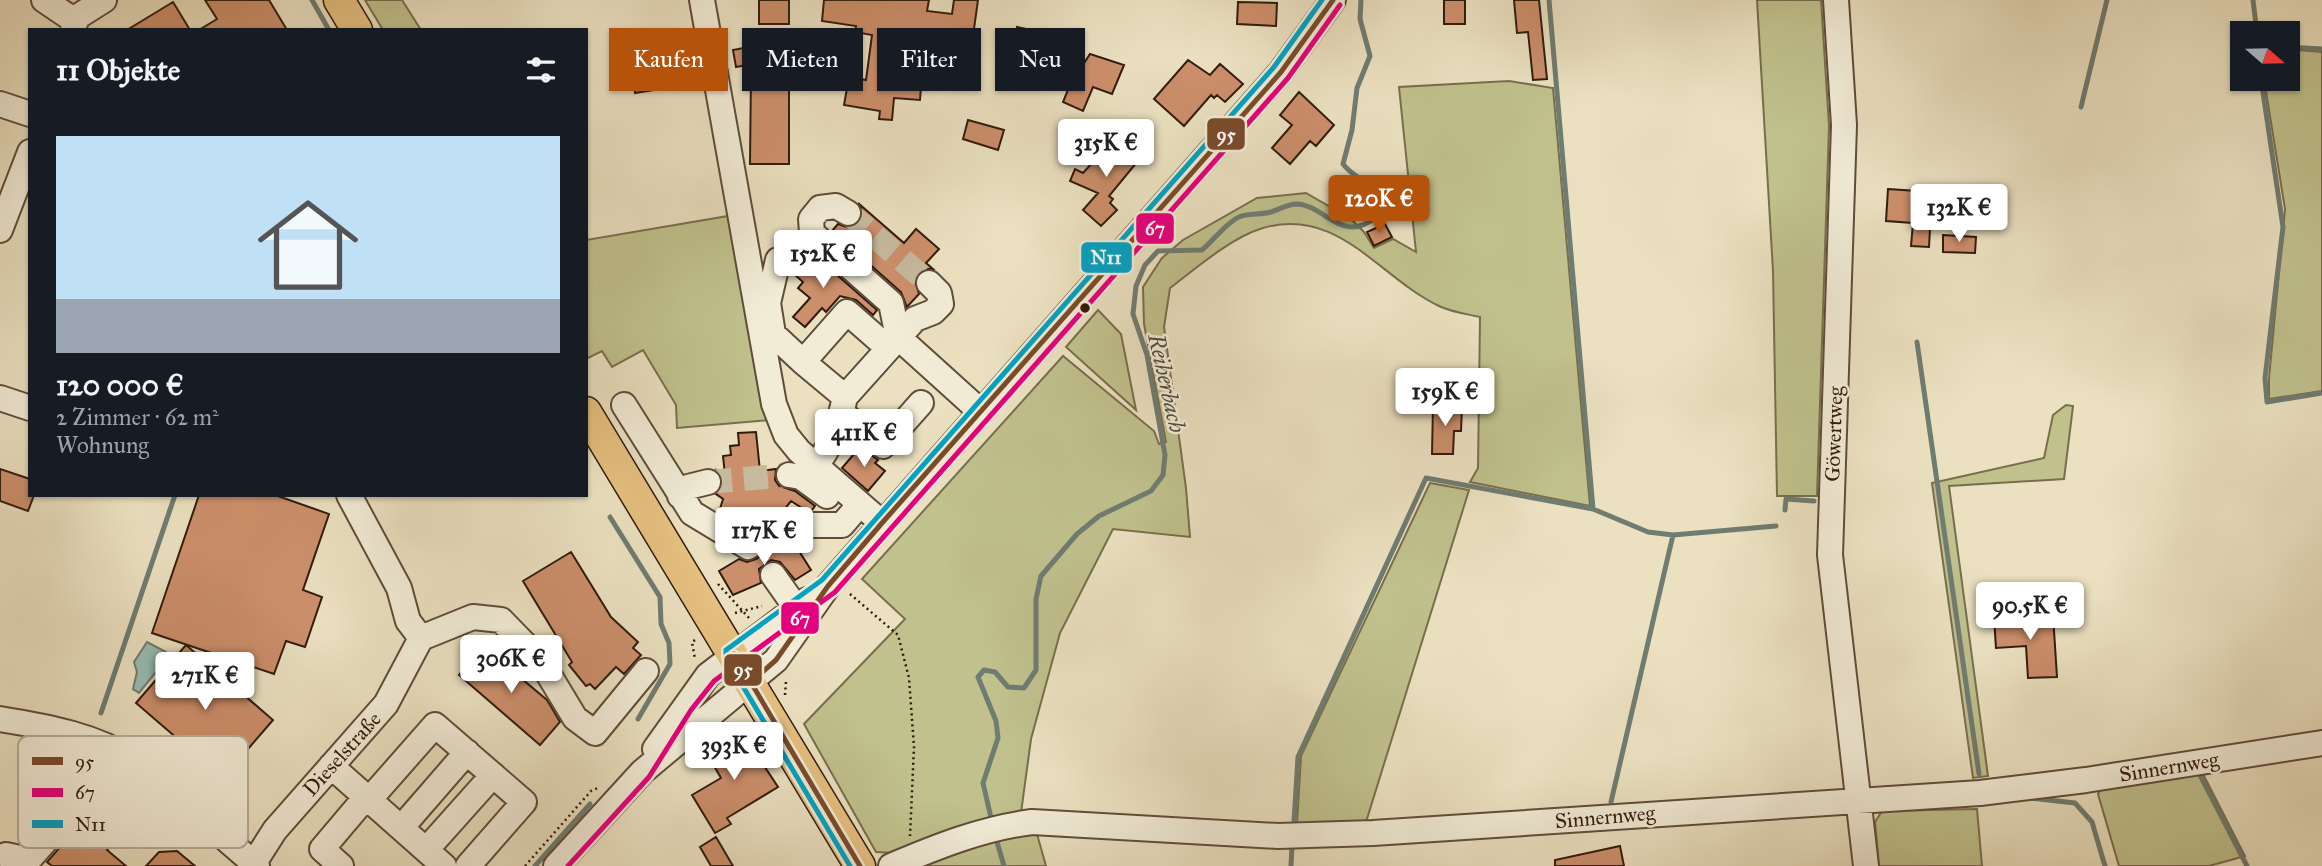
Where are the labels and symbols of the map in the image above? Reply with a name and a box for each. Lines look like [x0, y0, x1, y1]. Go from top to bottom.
north arrow [2230, 21, 2300, 91]
line badge: 95 [1206, 117, 1246, 151]
pin: 315K € [1049, 120, 1163, 179]
text: 95 [1216, 123, 1236, 147]
pin: 120K € [1322, 176, 1436, 235]
pin: 132K € [1902, 184, 2016, 244]
line badge: 67 [1135, 212, 1175, 245]
text: 67 [1145, 217, 1165, 240]
pin: 152K € [766, 230, 880, 290]
line badge: N11 [1080, 241, 1133, 274]
text: N11 [1090, 246, 1122, 269]
unlabelled marker [1078, 301, 1092, 315]
water label: Reiherbach [1142, 330, 1192, 435]
pin: 159K € [1388, 368, 1502, 428]
street label: Göwertweg [1819, 386, 1849, 482]
pin: 411K € [807, 410, 921, 469]
pin: 117K € [707, 508, 821, 567]
pin: 90.5K € [1965, 582, 2095, 642]
line badge: 67 [780, 601, 820, 635]
text: 67 [790, 607, 810, 630]
pin: 306K € [454, 636, 568, 695]
pin: 271K € [148, 652, 262, 712]
line badge: 95 [723, 653, 763, 687]
text: 95 [733, 658, 753, 682]
street label: Dieselstraße [297, 706, 387, 802]
pin: 393K € [677, 722, 791, 782]
legend [18, 736, 248, 848]
street label: Sinnernweg [2117, 746, 2221, 788]
text: 95 [75, 750, 94, 773]
text: 67 [75, 781, 95, 804]
street label: Sinnernweg [1554, 800, 1656, 834]
text: N11 [75, 813, 106, 836]

